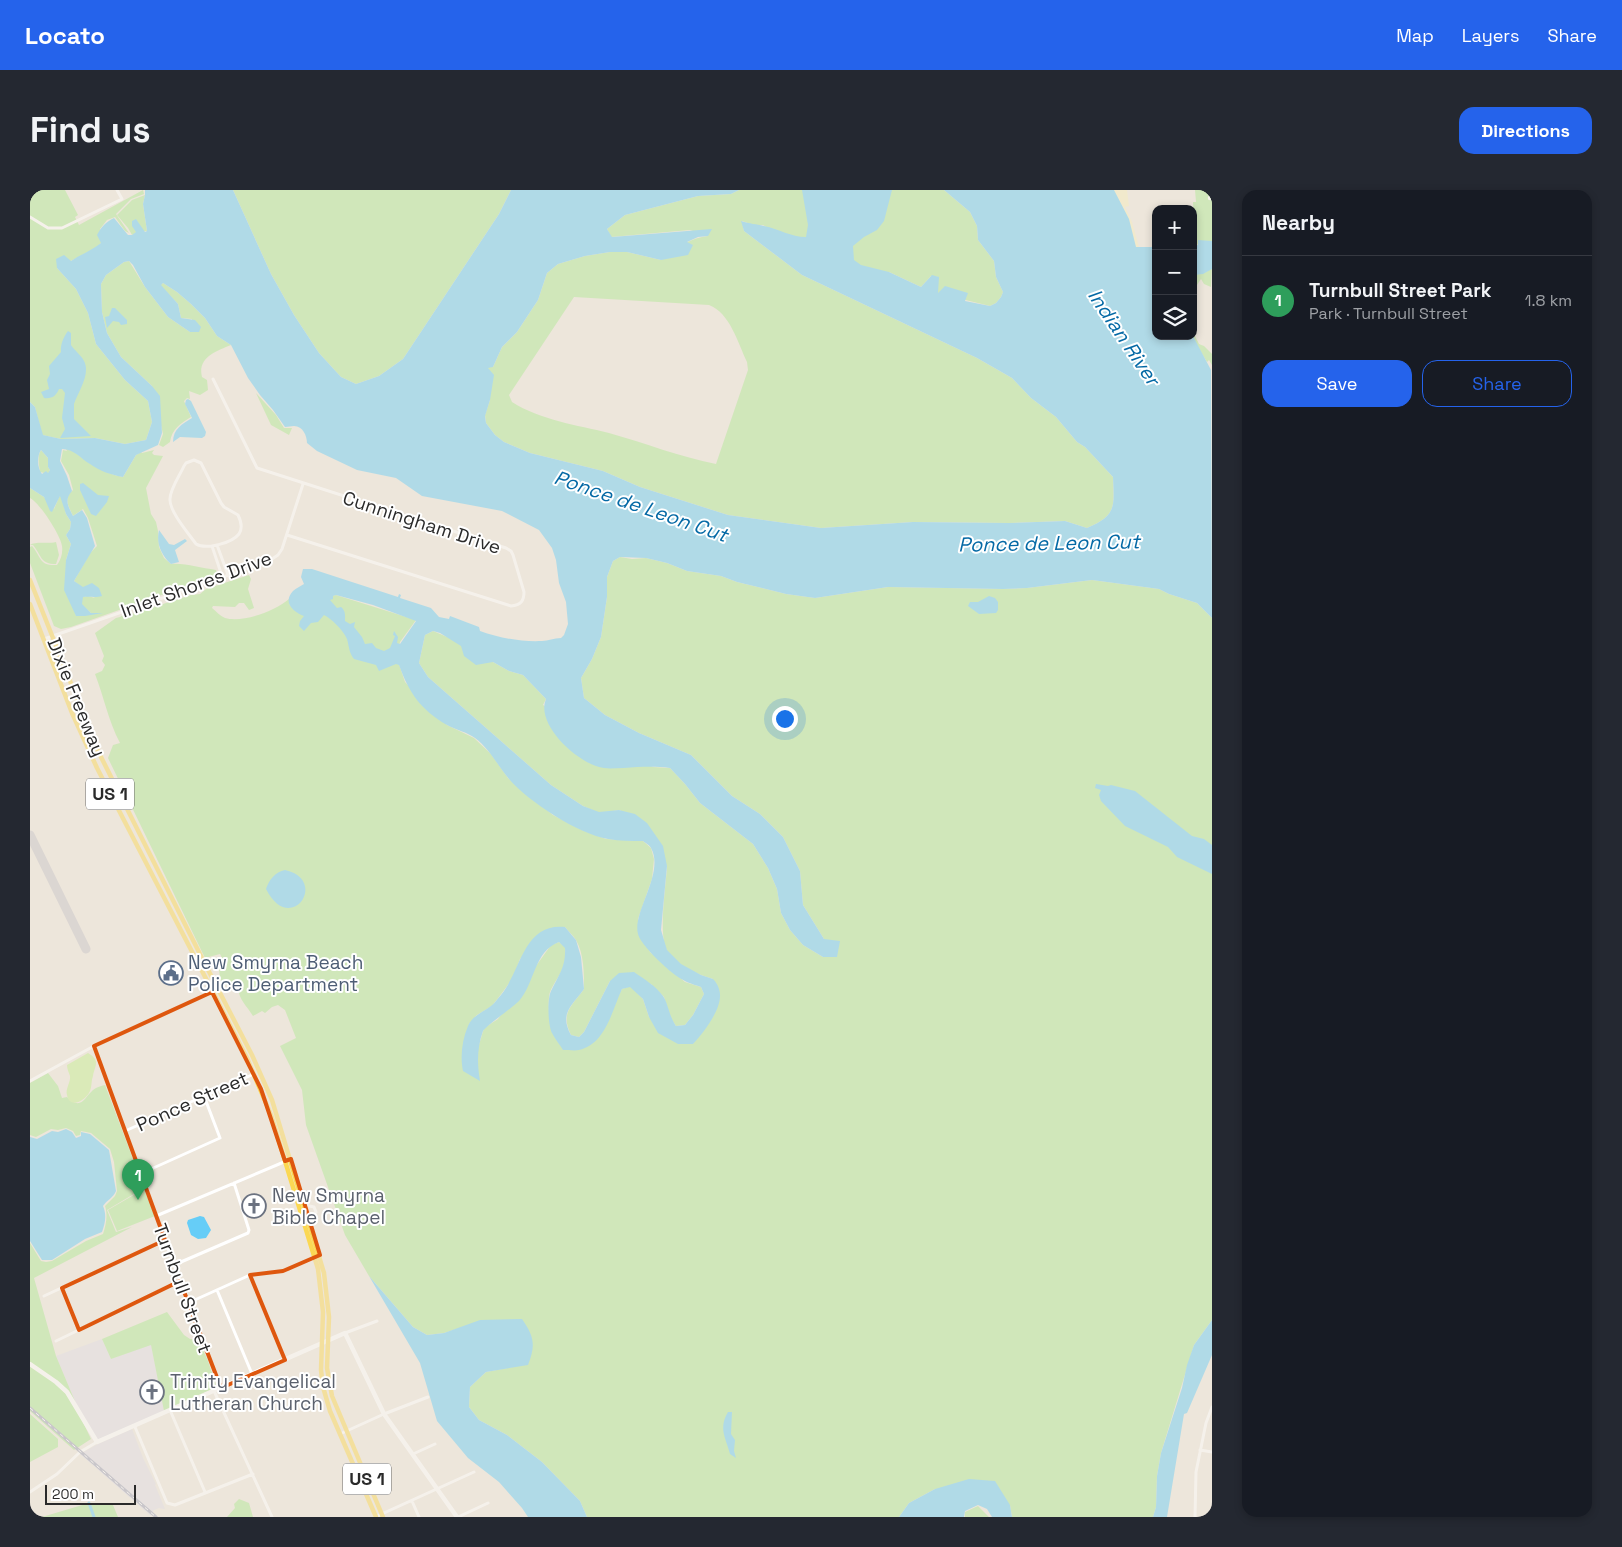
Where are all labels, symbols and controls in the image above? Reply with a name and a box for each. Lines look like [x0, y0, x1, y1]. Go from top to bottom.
text: Locato [25, 20, 105, 51]
text: Map [1396, 24, 1434, 47]
text: Layers [1462, 24, 1519, 47]
text: Share [1547, 24, 1597, 47]
button: Directions [1459, 107, 1592, 154]
text: Find us [30, 108, 151, 152]
map controls [1152, 205, 1197, 340]
button: + [1152, 205, 1197, 250]
text: Nearby [1262, 209, 1335, 236]
button: − [1152, 250, 1197, 295]
text: Turnbull Street Park [1309, 278, 1491, 303]
water label: Indian River [1082, 284, 1167, 392]
text: 1 [1274, 290, 1282, 311]
text: 1.8 km [1525, 290, 1572, 311]
button: layers [1152, 295, 1197, 340]
text: Park · Turnbull Street [1309, 303, 1468, 324]
button: Save [1262, 360, 1412, 407]
button: Share [1422, 360, 1572, 407]
water label: Ponce de Leon Cut [551, 464, 733, 548]
street label: Cunningham Drive [340, 485, 504, 560]
water label: Ponce de Leon Cut [958, 528, 1142, 558]
street label: Inlet Shores Drive [117, 546, 275, 623]
street label: Dixie Freeway [41, 634, 112, 760]
your location [772, 706, 798, 732]
road number: US 1 [86, 778, 134, 810]
place label: New Smyrna Beach Police Department [188, 950, 363, 997]
public building icon: New Smyrna Beach Police Department [158, 960, 184, 986]
street label: Ponce Street [132, 1066, 252, 1137]
pin: 1 [122, 1159, 154, 1200]
place label: New Smyrna Bible Chapel [272, 1183, 385, 1230]
church icon: New Smyrna Bible Chapel [241, 1193, 267, 1219]
street label: Turnbull Street [147, 1220, 218, 1356]
place label: Trinity Evangelical Lutheran Church [170, 1369, 336, 1416]
church icon: Trinity Evangelical Lutheran Church [139, 1379, 165, 1405]
road number: US 1 [343, 1464, 391, 1495]
scale bar [45, 1482, 136, 1505]
text: 200 m [52, 1485, 94, 1503]

